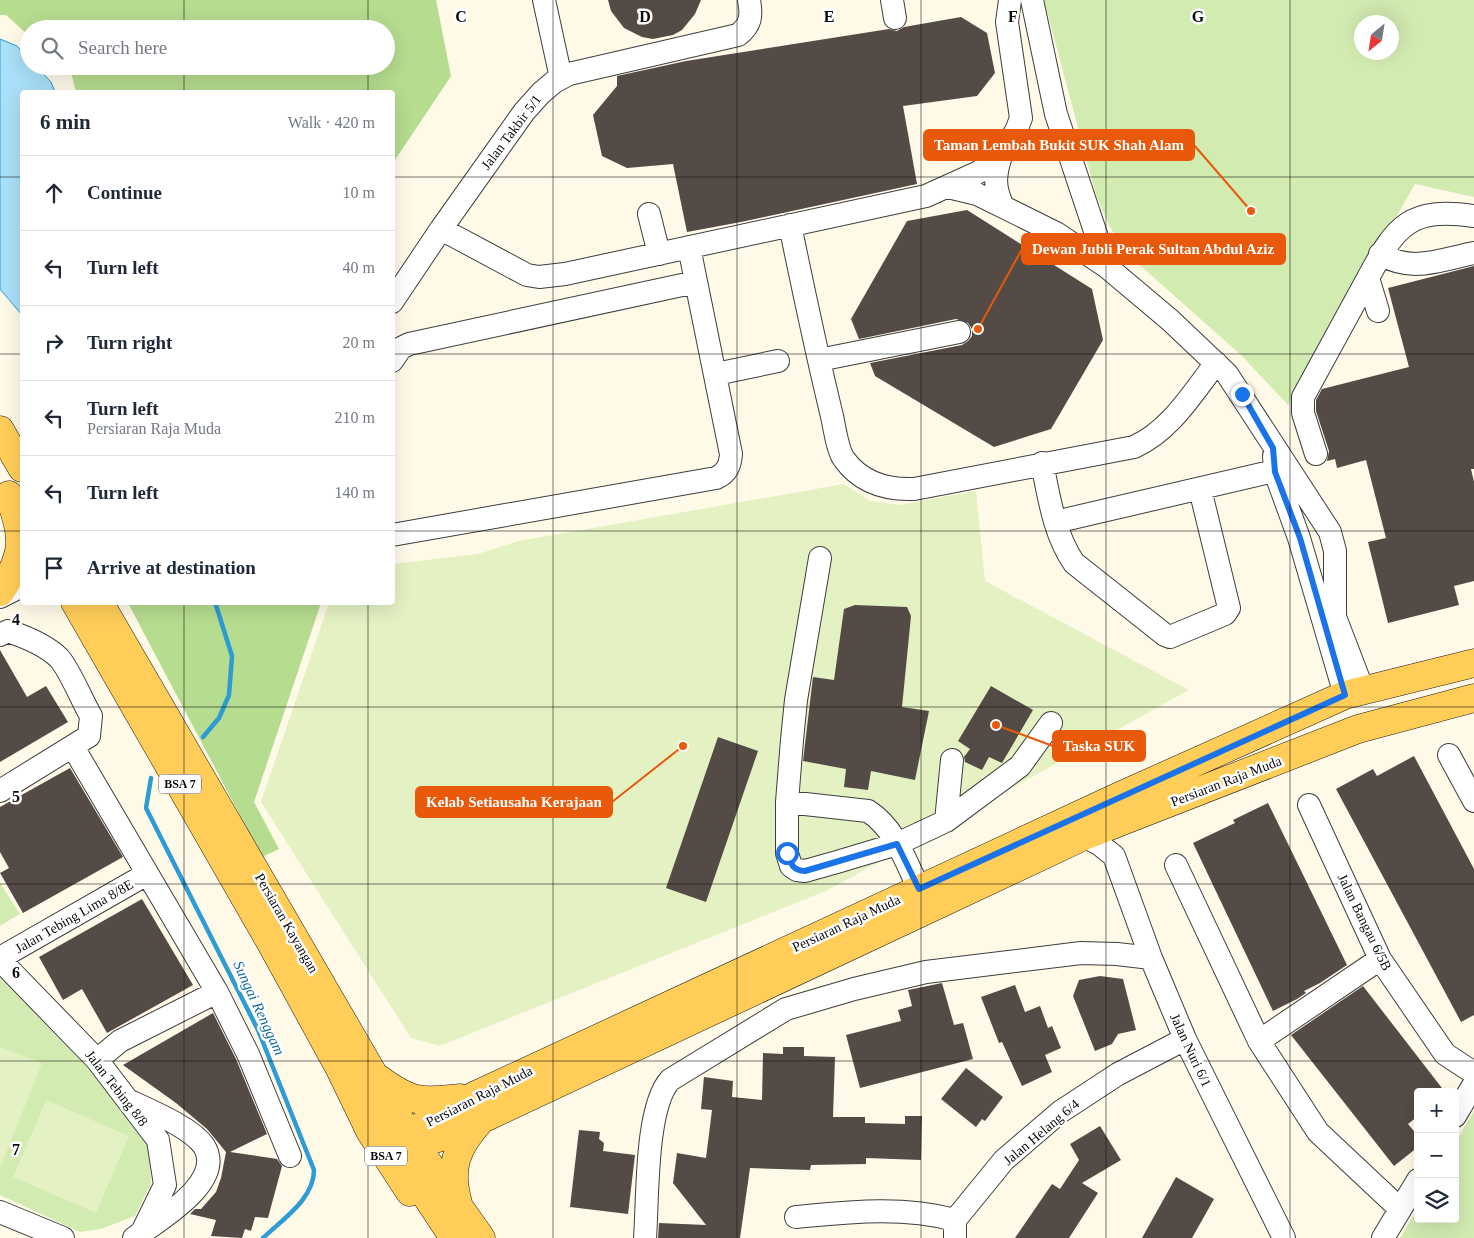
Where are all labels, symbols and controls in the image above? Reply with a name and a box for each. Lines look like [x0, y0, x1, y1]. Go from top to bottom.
text: C [455, 8, 467, 25]
text: D [639, 8, 651, 25]
text: E [824, 8, 834, 25]
text: F [1008, 8, 1018, 25]
text: G [1192, 8, 1205, 25]
north arrow [1354, 15, 1399, 60]
search box [20, 20, 395, 75]
icon: search [38, 34, 66, 62]
text: Search here [78, 37, 167, 58]
street label: Jalan Takbir 5/1 [478, 92, 544, 173]
text: 6 min [40, 110, 91, 134]
text: Walk · 420 m [288, 114, 375, 131]
callout: Taman Lembah Bukit SUK Shah Alam [924, 130, 1194, 160]
text: Taman Lembah Bukit SUK Shah Alam [934, 137, 1184, 153]
icon: ahead [40, 179, 68, 207]
text: Continue [87, 182, 162, 203]
text: 10 m [343, 184, 375, 201]
callout: Dewan Jubli Perak Sultan Abdul Aziz [1022, 234, 1285, 264]
text: Dewan Jubli Perak Sultan Abdul Aziz [1032, 241, 1274, 257]
icon: left [40, 254, 68, 282]
text: Turn left [87, 257, 159, 278]
text: 40 m [343, 259, 375, 276]
icon: right [40, 329, 68, 357]
text: Turn right [87, 332, 172, 353]
text: 20 m [343, 334, 375, 351]
route end [1231, 383, 1254, 406]
text: Turn left [87, 398, 159, 419]
icon: left [40, 404, 68, 432]
text: 210 m [335, 409, 375, 426]
text: Persiaran Raja Muda [87, 420, 221, 437]
icon: left [40, 479, 68, 507]
text: Turn left [87, 482, 159, 503]
text: 140 m [335, 484, 375, 501]
icon: arrive [40, 554, 68, 582]
text: Arrive at destination [87, 557, 256, 578]
text: 4 [12, 611, 20, 628]
callout: Taska SUK [1053, 731, 1145, 761]
text: Taska SUK [1063, 738, 1136, 754]
street label: Persiaran Raja Muda [1169, 753, 1284, 810]
road number: BSA 7 [159, 774, 201, 794]
callout: Kelab Setiausaha Kerajaan [416, 787, 612, 817]
text: 5 [12, 788, 20, 805]
text: Kelab Setiausaha Kerajaan [426, 794, 603, 810]
route start [776, 842, 799, 865]
street label: Persiaran Kayangan [252, 871, 321, 976]
street label: Jalan Bangau 6/5B [1335, 871, 1394, 973]
street label: Jalan Tebing Lima 8/8E [13, 877, 136, 956]
street label: Persiaran Raja Muda [790, 892, 903, 955]
water label: Sungai Renggam [230, 958, 288, 1058]
text: 6 [12, 964, 20, 981]
street label: Jalan Nuri 6/1 [1167, 1011, 1214, 1089]
street label: Jalan Tebing 8/8 [82, 1047, 151, 1129]
street label: Persiaran Raja Muda [424, 1063, 536, 1130]
map controls [1414, 1088, 1459, 1223]
button: + [1414, 1088, 1459, 1133]
street label: Jalan Helang 6/4 [1000, 1096, 1082, 1168]
button: − [1414, 1133, 1459, 1178]
text: 7 [12, 1141, 20, 1158]
road number: BSA 7 [365, 1146, 407, 1166]
button: layers [1414, 1178, 1459, 1223]

